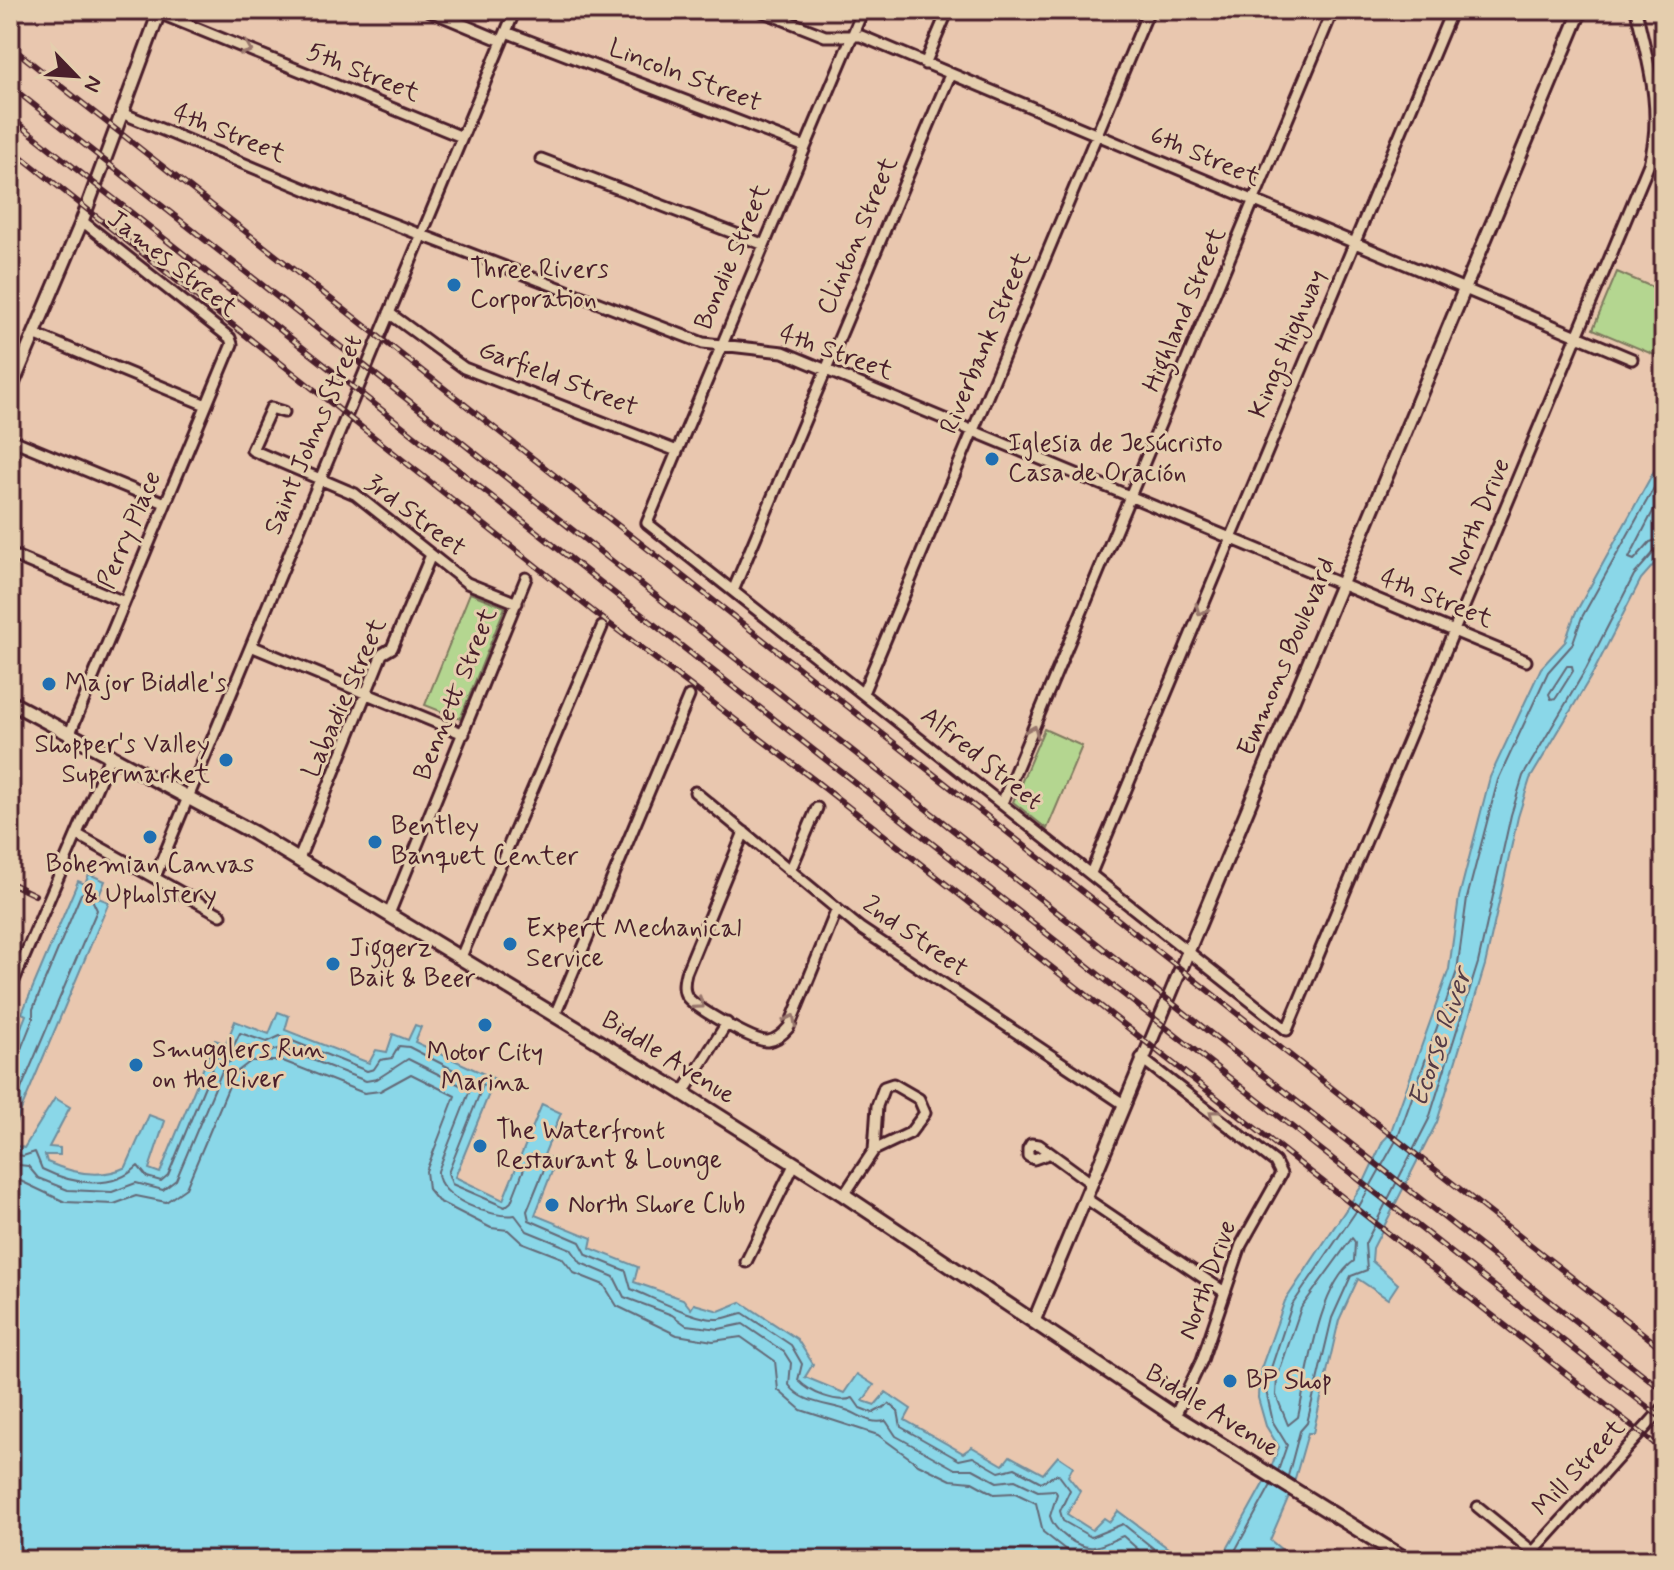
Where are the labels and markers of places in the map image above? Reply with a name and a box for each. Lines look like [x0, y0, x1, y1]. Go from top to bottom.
place label: Three Rivers Corporation [470, 253, 609, 317]
marker: Three Rivers Corporation [445, 276, 463, 294]
place label: Iglesia de Jesúcristo Casa de Oración [1008, 427, 1223, 491]
marker: Iglesia de Jesúcristo Casa de Oración [983, 450, 1001, 468]
place label: Major Biddle's [65, 667, 227, 701]
marker: Major Biddle's [40, 675, 58, 693]
place label: Shopper's Valley Supermarket [34, 728, 210, 792]
marker: Shopper's Valley Supermarket [217, 751, 235, 769]
place label: Bentley Banquet Center [391, 810, 578, 874]
marker: Bohemian Canvas & Upholstery [141, 828, 159, 846]
marker: Bentley Banquet Center [366, 833, 384, 851]
place label: Bohemian Canvas & Upholstery [46, 848, 254, 912]
place label: Expert Mechanical Service [526, 912, 741, 976]
place label: Jiggerz Bait & Beer [349, 932, 476, 996]
marker: Expert Mechanical Service [501, 935, 519, 953]
marker: Jiggerz Bait & Beer [324, 955, 342, 973]
marker: Motor City Marina [476, 1016, 494, 1034]
place label: Smugglers Run on the River [152, 1033, 324, 1097]
place label: Motor City Marina [427, 1036, 543, 1100]
marker: Smugglers Run on the River [127, 1056, 145, 1074]
place label: The Waterfront Restaurant & Lounge [496, 1114, 722, 1180]
marker: The Waterfront Restaurant & Lounge [471, 1137, 489, 1155]
place label: North Shore Club [568, 1188, 745, 1222]
marker: North Shore Club [543, 1196, 561, 1214]
place label: BP Shop [1246, 1364, 1332, 1398]
marker: BP Shop [1221, 1372, 1239, 1390]

